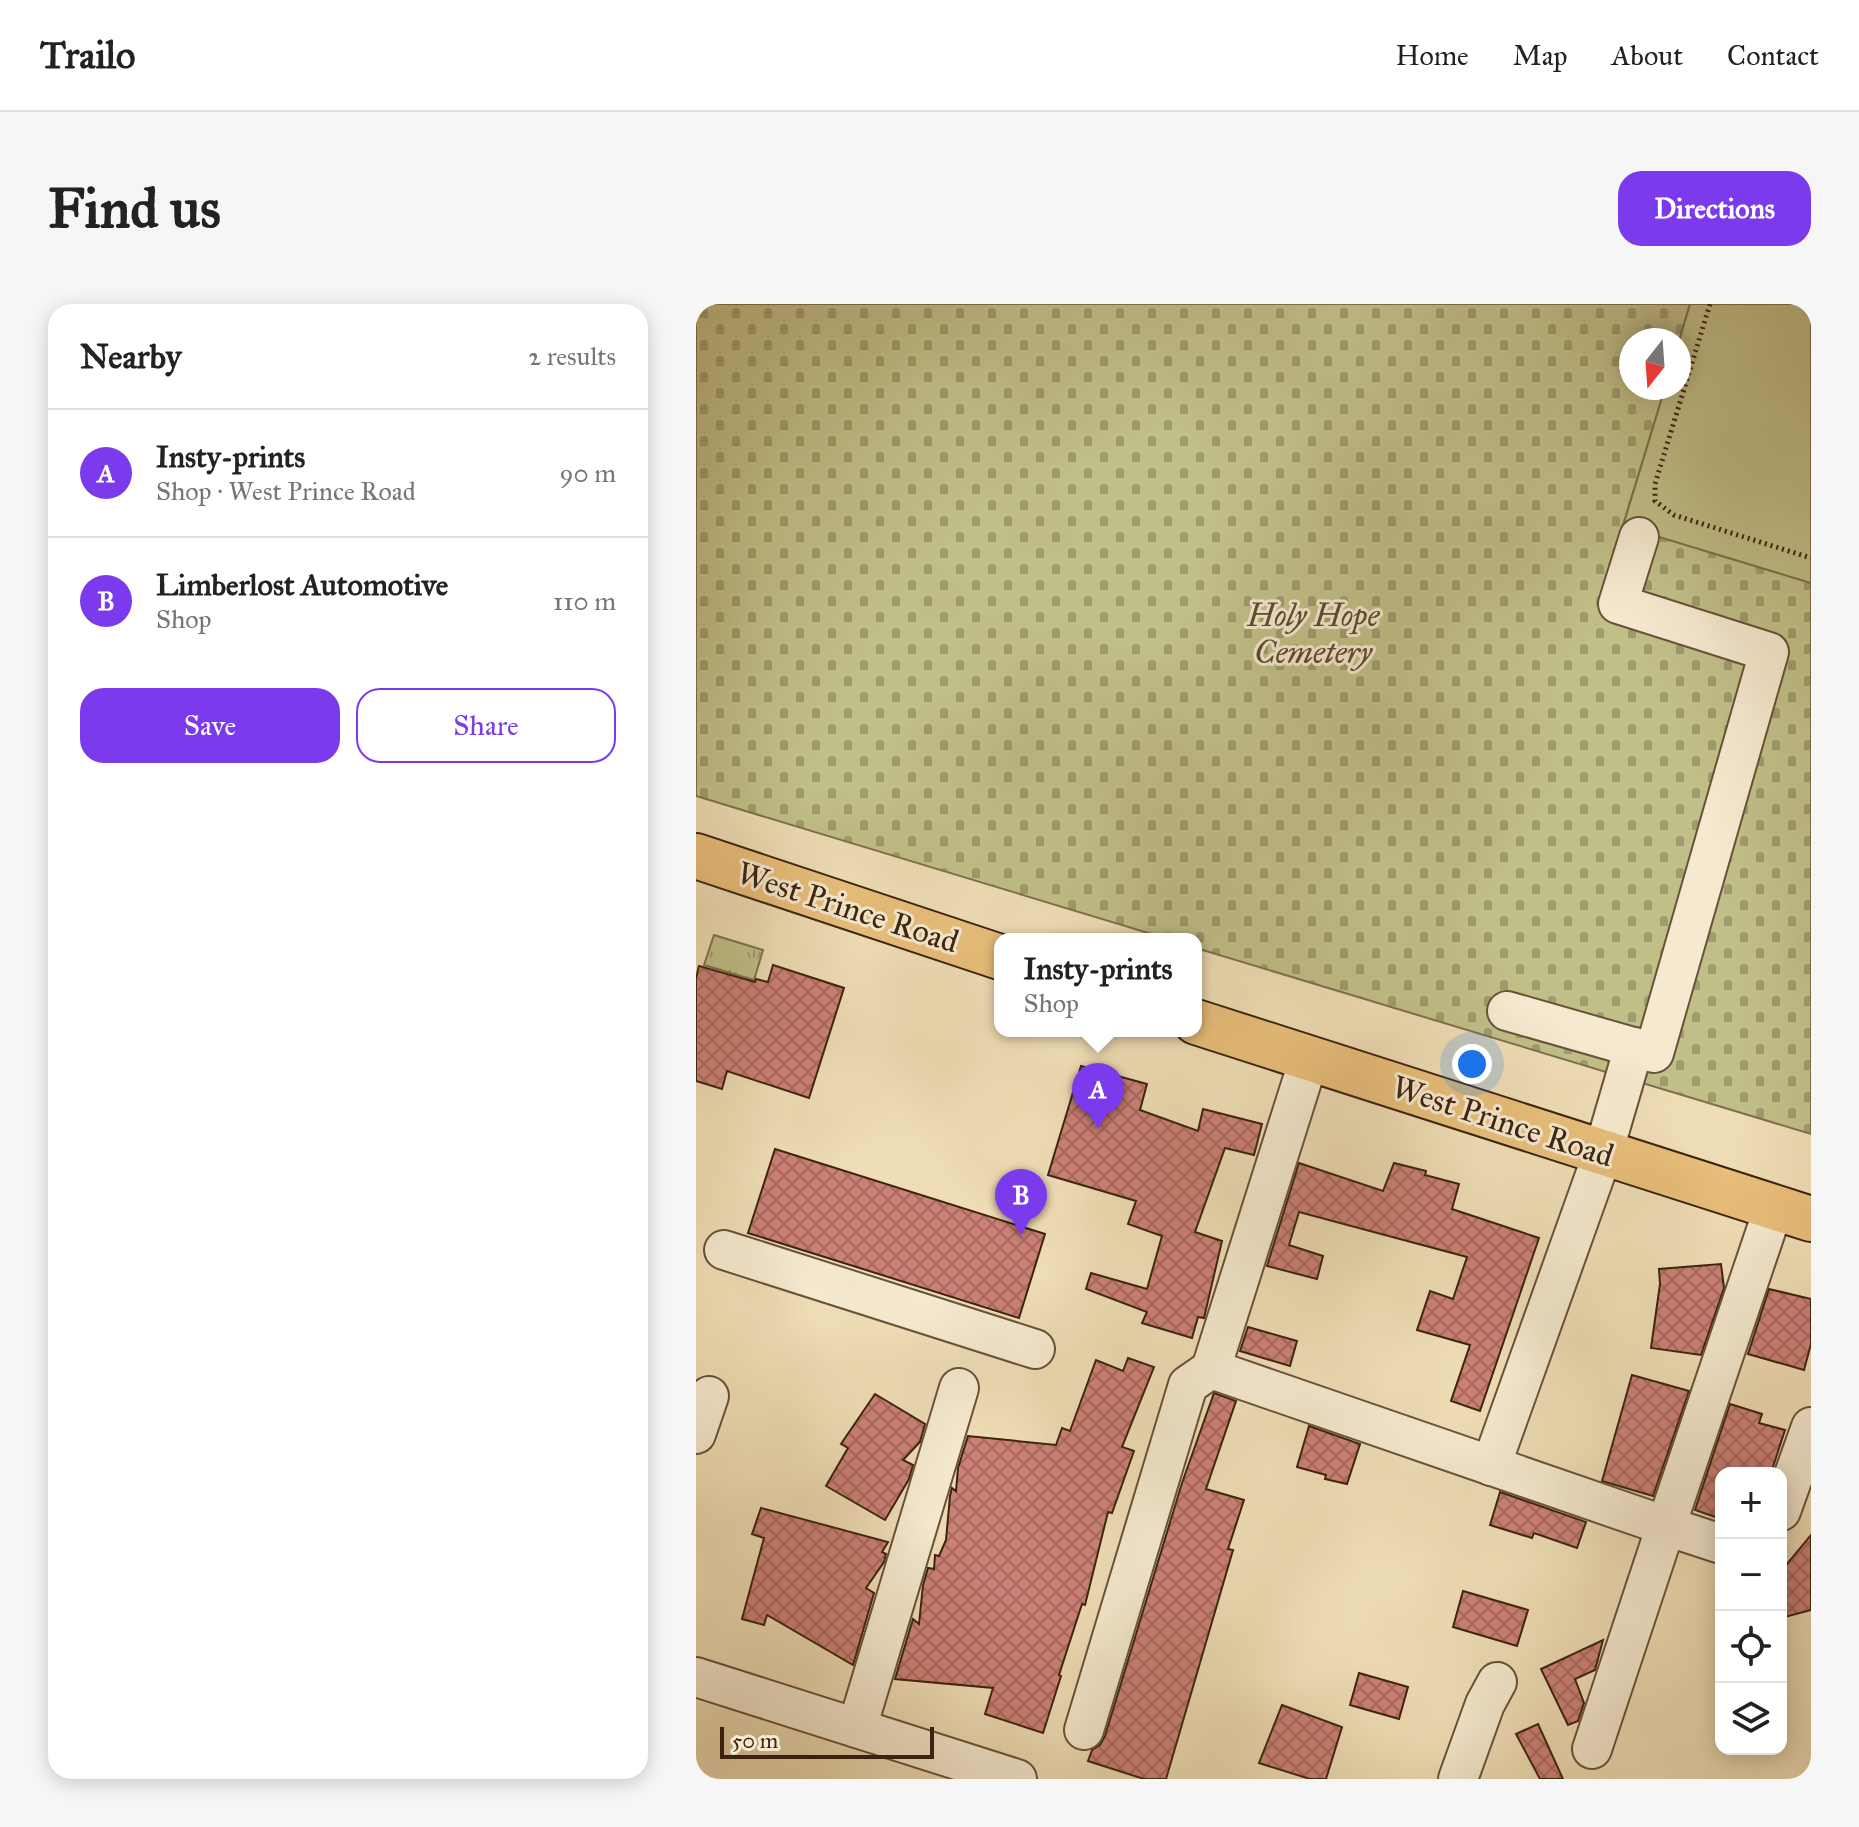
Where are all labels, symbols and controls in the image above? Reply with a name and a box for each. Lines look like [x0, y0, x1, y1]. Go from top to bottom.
text: Trailo [40, 32, 135, 78]
text: Home [1396, 38, 1469, 73]
text: Map [1513, 38, 1567, 73]
text: About [1611, 38, 1683, 73]
text: Contact [1727, 38, 1819, 73]
button: Directions [1618, 171, 1811, 246]
text: Find us [48, 174, 221, 242]
north arrow [1619, 328, 1691, 400]
text: Nearby [80, 336, 182, 377]
text: 2 results [528, 340, 616, 372]
text: Insty-prints [156, 439, 305, 475]
text: A [97, 457, 115, 489]
text: 90 m [559, 457, 616, 489]
text: Shop · West Prince Road [156, 475, 416, 507]
text: Limberlost Automotive [156, 567, 448, 603]
text: B [97, 585, 115, 617]
text: 110 m [553, 585, 616, 617]
park label: Holy Hope Cemetery [1246, 596, 1380, 672]
text: Shop [156, 603, 212, 635]
button: Save [80, 688, 340, 763]
button: Share [356, 688, 616, 763]
street label: West Prince Road [732, 853, 963, 962]
popup [994, 933, 1202, 1037]
text: Insty-prints [1023, 951, 1173, 987]
text: Shop [1023, 987, 1079, 1019]
your location [1452, 1044, 1492, 1084]
pin: A [1072, 1063, 1124, 1129]
street label: West Prince Road [1387, 1067, 1618, 1176]
pin: B [995, 1169, 1047, 1235]
map controls [1715, 1467, 1787, 1755]
button: + [1715, 1467, 1787, 1539]
button: − [1715, 1539, 1787, 1611]
button: locate [1715, 1611, 1787, 1683]
button: layers [1715, 1683, 1787, 1755]
scale bar [720, 1723, 934, 1759]
text: 50 m [732, 1727, 778, 1754]

